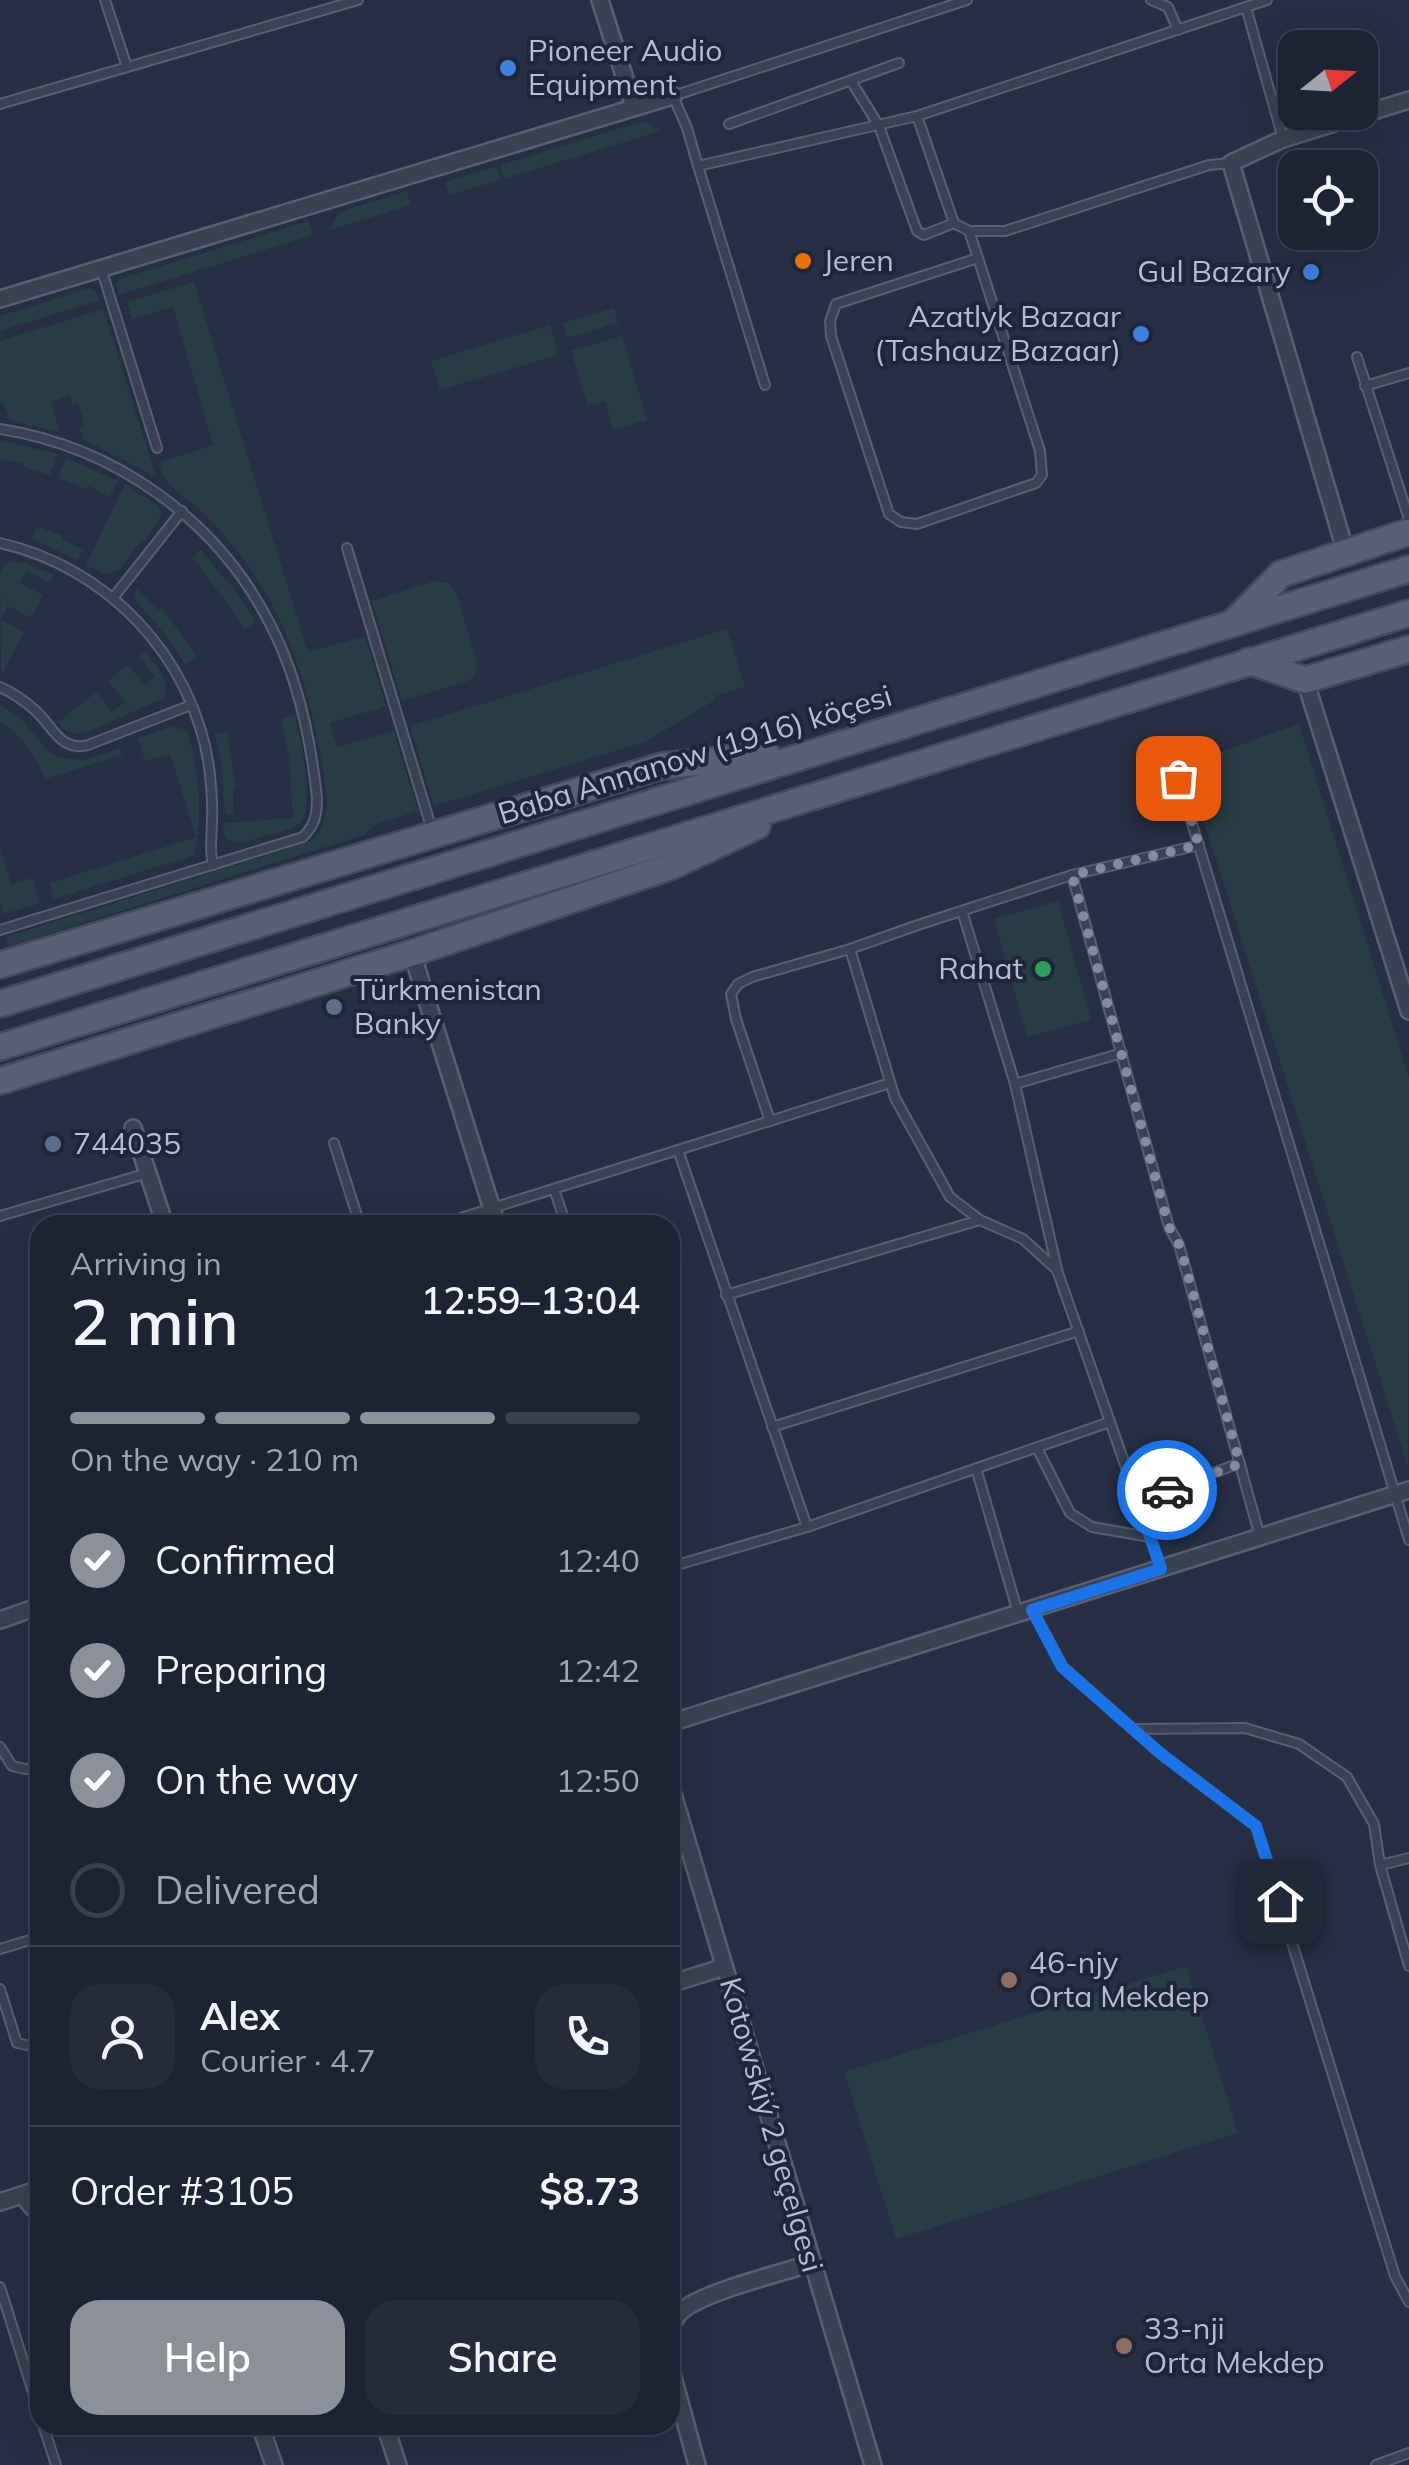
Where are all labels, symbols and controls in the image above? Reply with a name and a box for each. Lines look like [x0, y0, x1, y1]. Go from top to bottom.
north arrow [1278, 30, 1378, 130]
map controls [1278, 30, 1378, 250]
place label: Pioneer Audio Equipment [528, 31, 722, 103]
marker: Pioneer Audio Equipment [497, 57, 519, 79]
button: locate [1278, 150, 1378, 250]
place label: Jeren [823, 241, 894, 279]
marker: Jeren [792, 250, 814, 272]
place label: Gul Bazary [1137, 252, 1291, 290]
marker: Gul Bazary [1300, 261, 1322, 283]
place label: Azatlyk Bazaar (Tashauz Bazaar) [874, 297, 1121, 369]
marker: Azatlyk Bazaar (Tashauz Bazaar) [1130, 323, 1152, 345]
street label: Baba Annanow (1916) köçesi [493, 676, 896, 832]
pin [1136, 736, 1221, 821]
icon: bag [1151, 751, 1206, 806]
place label: Rahat [938, 949, 1023, 987]
marker: Rahat [1032, 958, 1054, 980]
place label: Türkmenistan Banky [354, 970, 542, 1042]
marker: Türkmenistan Banky [323, 996, 345, 1018]
place label: 744035 [73, 1124, 181, 1162]
marker: 744035 [42, 1133, 64, 1155]
text: Arriving in [70, 1243, 222, 1283]
text: 12:59–13:04 [420, 1276, 640, 1324]
text: 2 min [70, 1280, 239, 1361]
text: On the way · 210 m [70, 1439, 359, 1479]
courier [1117, 1440, 1217, 1540]
icon: car [1140, 1463, 1195, 1518]
icon: check [70, 1533, 125, 1588]
text: Confirmed [155, 1536, 336, 1584]
text: 12:40 [556, 1540, 640, 1580]
icon: check [70, 1643, 125, 1698]
text: Preparing [155, 1646, 327, 1694]
text: 12:42 [556, 1650, 640, 1690]
icon: check [70, 1753, 125, 1808]
text: On the way [155, 1756, 358, 1804]
text: 12:50 [556, 1760, 640, 1800]
pin [1238, 1859, 1323, 1944]
text: Delivered [155, 1866, 320, 1914]
icon: home [1253, 1874, 1308, 1929]
place label: 46-njy Orta Mekdep [1029, 1943, 1210, 2015]
marker: 46-njy Orta Mekdep [998, 1969, 1020, 1991]
street label: Kotowskiý 2 geçelgesi [712, 1973, 832, 2276]
button: person [70, 1984, 175, 2089]
button: phone [535, 1984, 640, 2089]
text: Alex [200, 1992, 280, 2040]
text: Courier · 4.7 [200, 2040, 376, 2080]
text: Order #3105 [70, 2167, 294, 2215]
text: $8.73 [539, 2167, 640, 2215]
button: Help [70, 2300, 345, 2415]
button: Share [365, 2300, 640, 2415]
place label: 33-nji Orta Mekdep [1144, 2309, 1325, 2381]
marker: 33-nji Orta Mekdep [1113, 2335, 1135, 2357]

